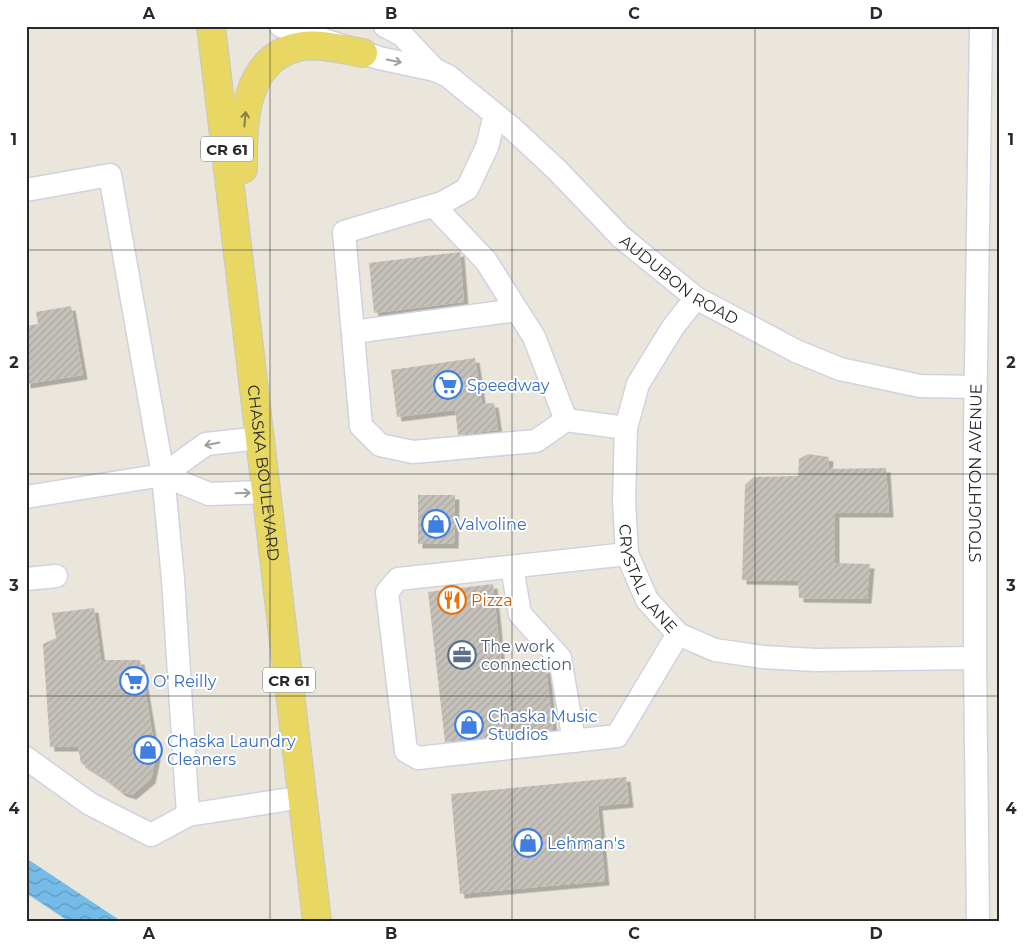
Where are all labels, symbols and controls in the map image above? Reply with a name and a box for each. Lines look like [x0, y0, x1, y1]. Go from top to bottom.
text: A [142, 4, 156, 23]
text: B [385, 4, 397, 23]
text: C [628, 4, 640, 23]
text: D [869, 4, 883, 23]
one-way arrow [386, 57, 402, 66]
one-way arrow [240, 111, 250, 127]
text: 1 [11, 130, 17, 149]
text: 1 [1008, 130, 1014, 149]
road number: CR 61 [201, 136, 253, 162]
street label: AUDUBON ROAD [616, 231, 742, 328]
text: 2 [9, 353, 19, 372]
text: 2 [1006, 353, 1016, 372]
supermarket icon: Speedway [433, 370, 463, 400]
place label: Speedway [467, 376, 550, 395]
street label: STOUGHTON AVENUE [966, 383, 985, 562]
street label: CHASKA BOULEVARD [244, 384, 284, 562]
one-way arrow [205, 440, 221, 450]
one-way arrow [234, 488, 251, 498]
shop icon: Valvoline [421, 509, 451, 539]
place label: Valvoline [455, 515, 527, 534]
street label: CRYSTAL LANE [616, 523, 681, 636]
text: 3 [8, 576, 19, 595]
text: 3 [1005, 576, 1016, 595]
restaurant icon: Pizza [437, 585, 467, 615]
place label: Pizza [471, 591, 513, 610]
place label: The work connection [481, 637, 572, 674]
office icon: The work connection [447, 640, 477, 670]
supermarket icon: O' Reilly [119, 666, 149, 696]
road number: CR 61 [263, 668, 315, 692]
place label: O' Reilly [153, 672, 217, 691]
place label: Chaska Music Studios [488, 707, 598, 744]
shop icon: Chaska Music Studios [454, 710, 484, 740]
place label: Chaska Laundry Cleaners [167, 732, 296, 769]
shop icon: Chaska Laundry Cleaners [133, 735, 163, 765]
text: 4 [8, 799, 20, 818]
text: 4 [1005, 799, 1017, 818]
shop icon: Lehman's [513, 828, 543, 858]
place label: Lehman's [547, 834, 625, 853]
text: A [142, 924, 156, 943]
text: B [385, 924, 397, 943]
text: C [628, 924, 640, 943]
text: D [869, 924, 883, 943]

